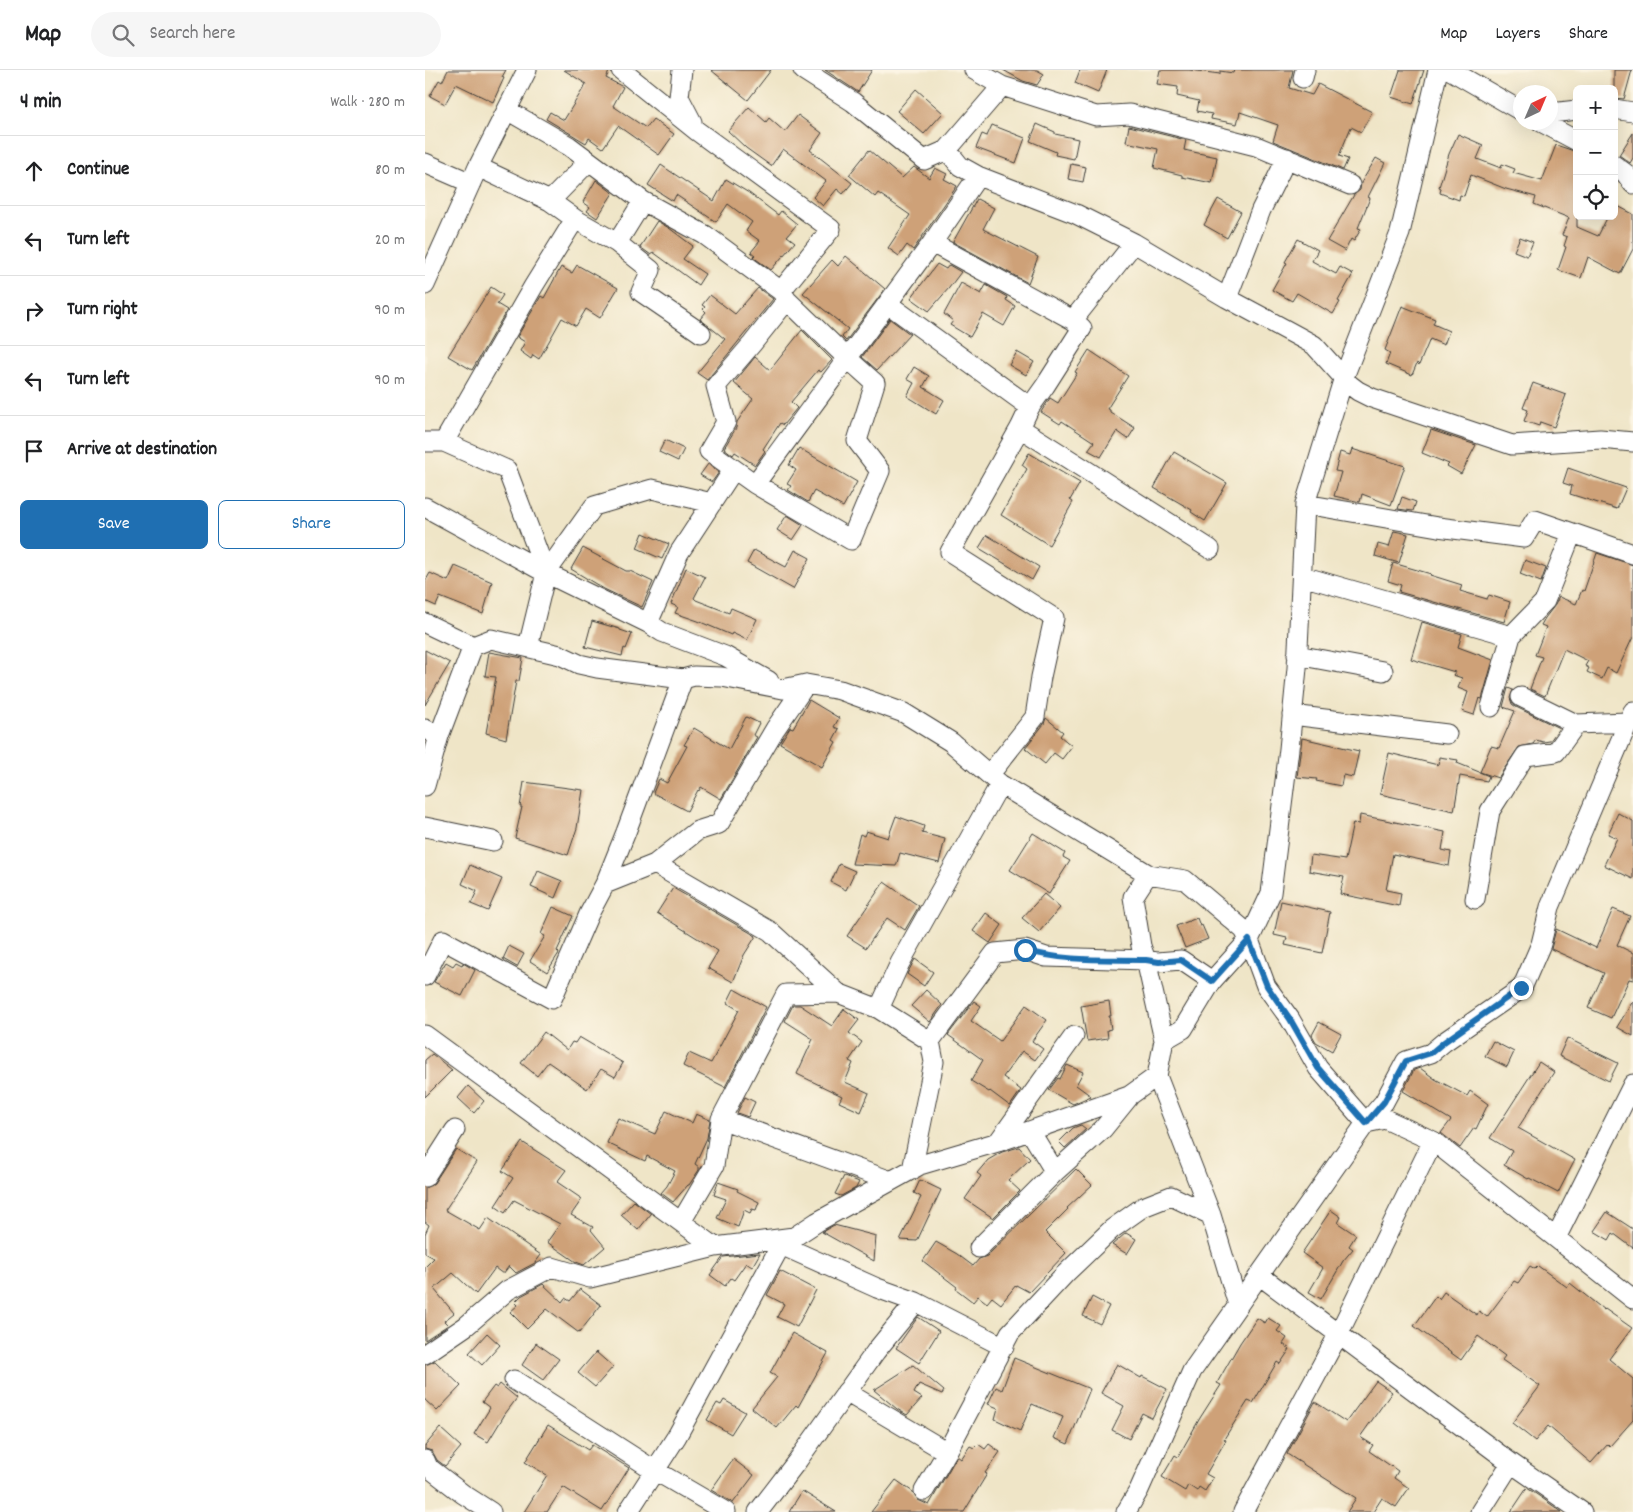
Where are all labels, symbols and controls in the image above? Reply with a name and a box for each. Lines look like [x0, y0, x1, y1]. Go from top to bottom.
search box [91, 12, 441, 57]
text: Map [25, 18, 61, 52]
icon: search [109, 21, 137, 49]
text: Search here [149, 21, 235, 48]
text: Map [1440, 22, 1467, 47]
text: Layers [1495, 22, 1541, 47]
text: Share [1569, 22, 1608, 47]
north arrow [1513, 85, 1558, 130]
map controls [1573, 85, 1618, 220]
button: + [1573, 85, 1618, 130]
text: 4 min [20, 88, 62, 118]
text: Walk · 280 m [330, 91, 405, 114]
button: − [1573, 130, 1618, 175]
icon: ahead [20, 157, 48, 185]
text: Continue [67, 157, 129, 184]
text: 80 m [375, 159, 405, 182]
button: locate [1573, 175, 1618, 220]
icon: left [20, 227, 48, 255]
text: Turn left [67, 227, 130, 254]
text: 20 m [375, 229, 405, 252]
icon: right [20, 297, 48, 325]
text: Turn right [67, 297, 138, 324]
text: 90 m [374, 299, 405, 322]
icon: left [20, 367, 48, 395]
text: Turn left [67, 367, 130, 394]
text: 90 m [374, 369, 405, 392]
icon: arrive [20, 437, 48, 465]
text: Arrive at destination [67, 437, 217, 464]
button: Save [20, 500, 208, 549]
button: Share [218, 500, 405, 549]
route start [1014, 939, 1037, 962]
route end [1510, 977, 1533, 1000]

